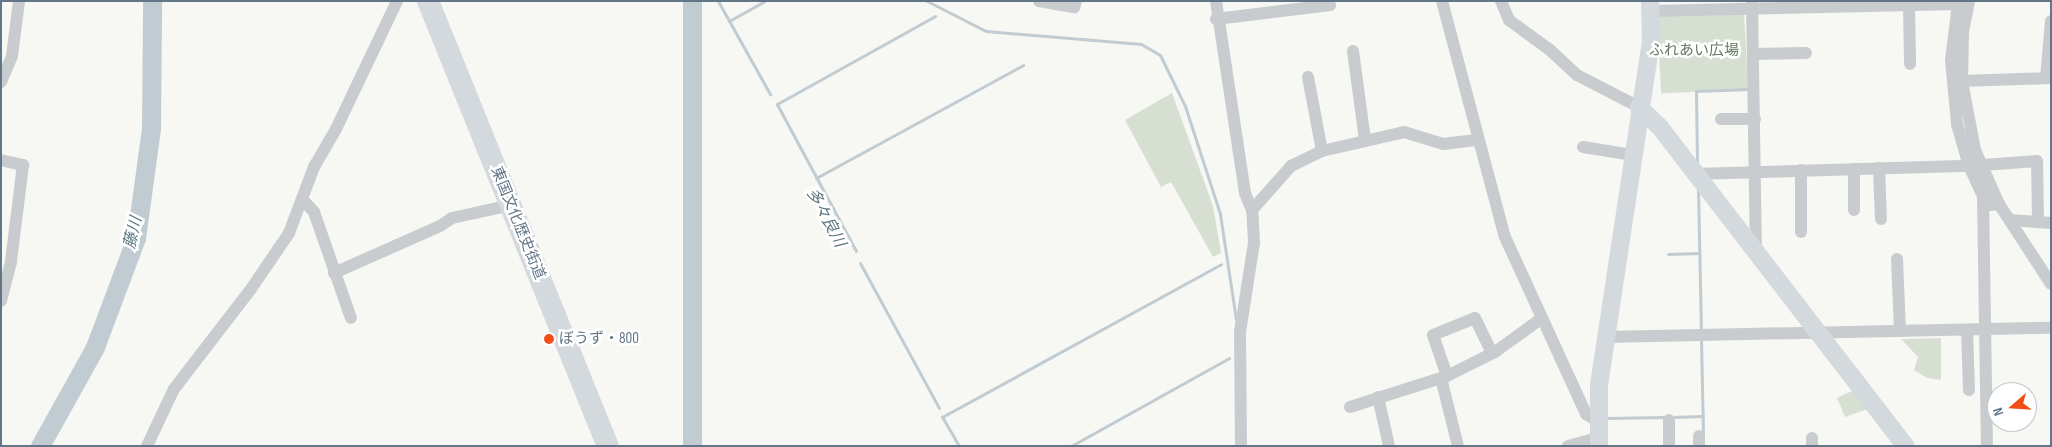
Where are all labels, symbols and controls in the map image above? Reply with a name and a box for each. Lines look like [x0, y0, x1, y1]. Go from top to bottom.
park label: ふれあい広場 [1649, 42, 1739, 60]
street label: 東国文化歴史街道 [487, 164, 549, 282]
water label: 多々良川 [802, 185, 848, 251]
water label: 藤川 [121, 215, 147, 251]
place label: ぼうず・800 [559, 330, 639, 348]
marker: ぼうず・800 [543, 333, 555, 345]
north arrow [1987, 382, 2037, 432]
text: N [1989, 405, 2008, 418]

